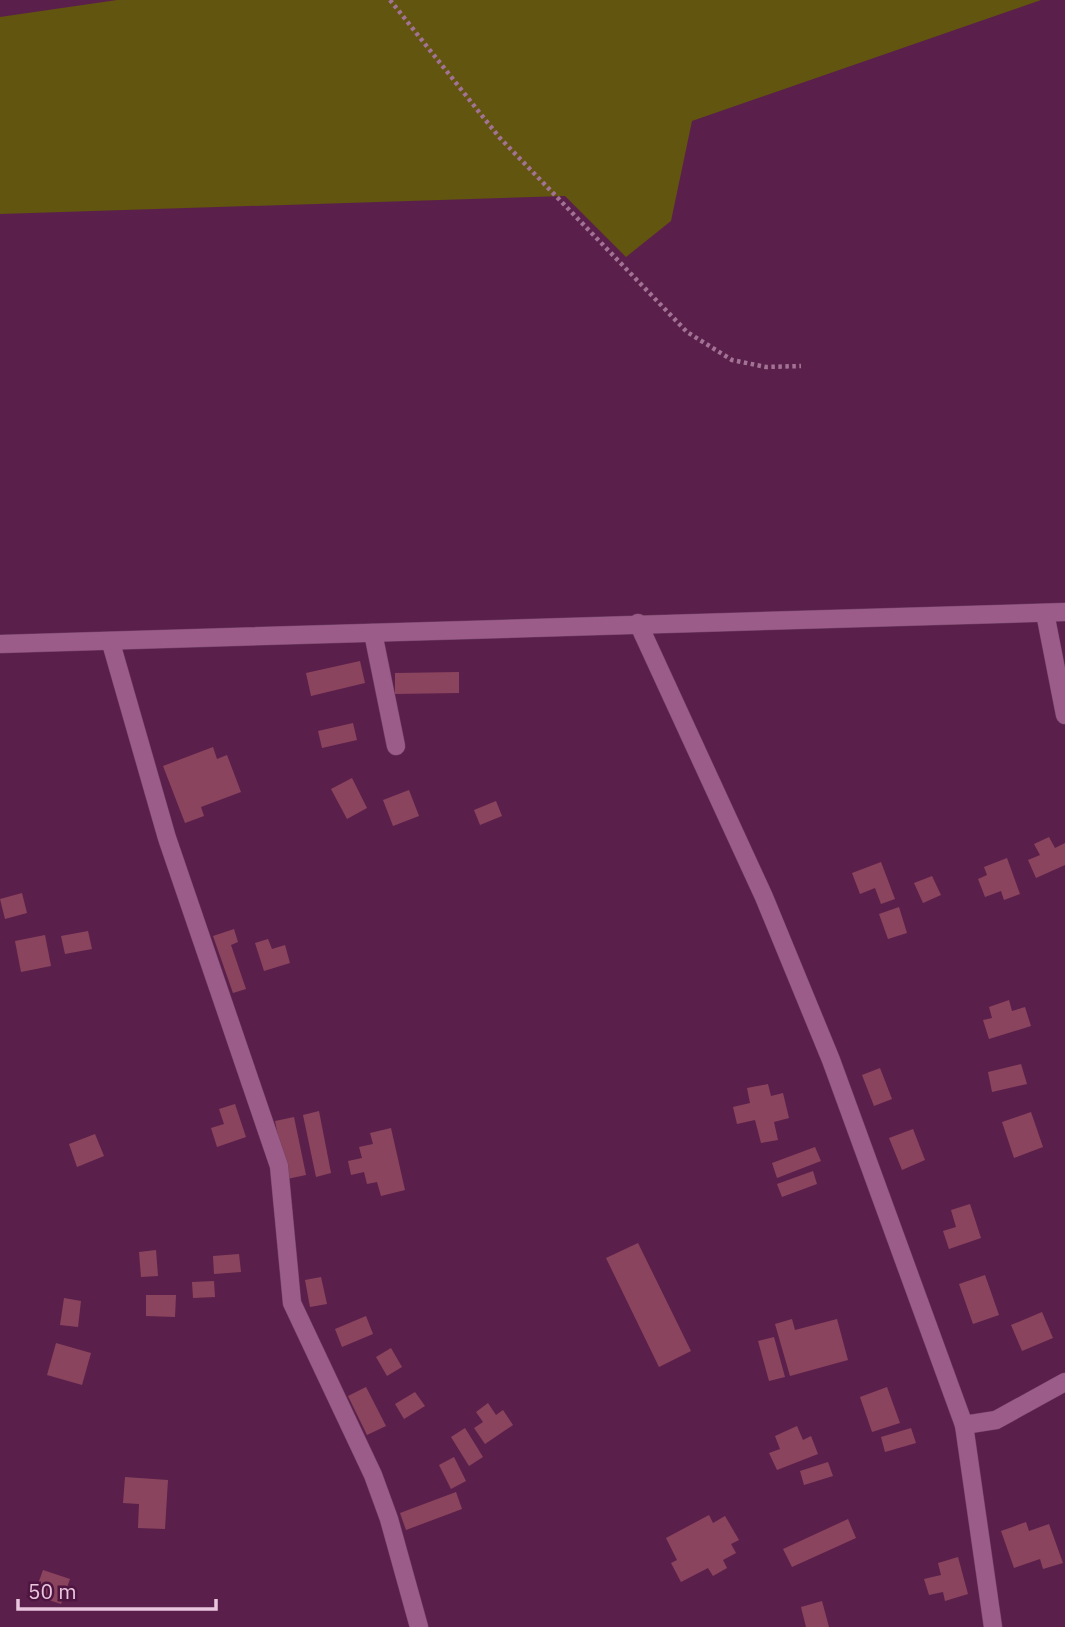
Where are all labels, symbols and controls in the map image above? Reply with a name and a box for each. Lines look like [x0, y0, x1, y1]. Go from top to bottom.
scale bar [18, 1568, 215, 1612]
text: 50 m [28, 1577, 77, 1605]

